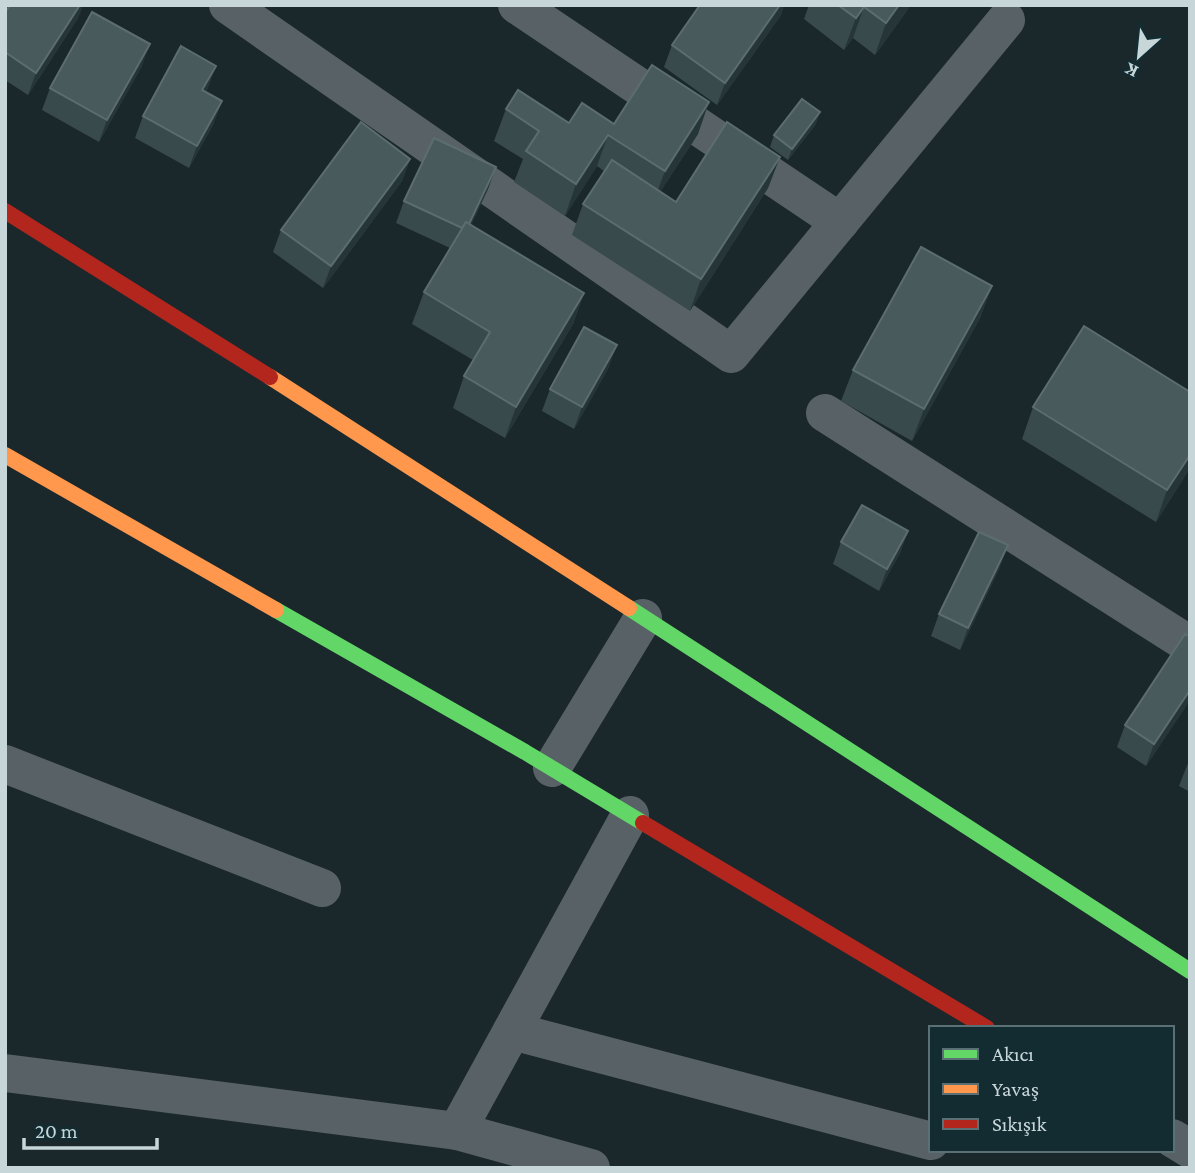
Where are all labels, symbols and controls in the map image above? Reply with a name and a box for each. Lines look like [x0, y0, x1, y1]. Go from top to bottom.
north arrow [1104, 21, 1174, 91]
text: K [1121, 58, 1142, 83]
legend [929, 1026, 1174, 1152]
text: Akıcı [992, 1042, 1034, 1066]
text: Yavaş [992, 1077, 1039, 1101]
scale bar [24, 1106, 158, 1150]
text: Sıkışık [992, 1112, 1047, 1136]
text: 20 m [35, 1119, 78, 1143]

